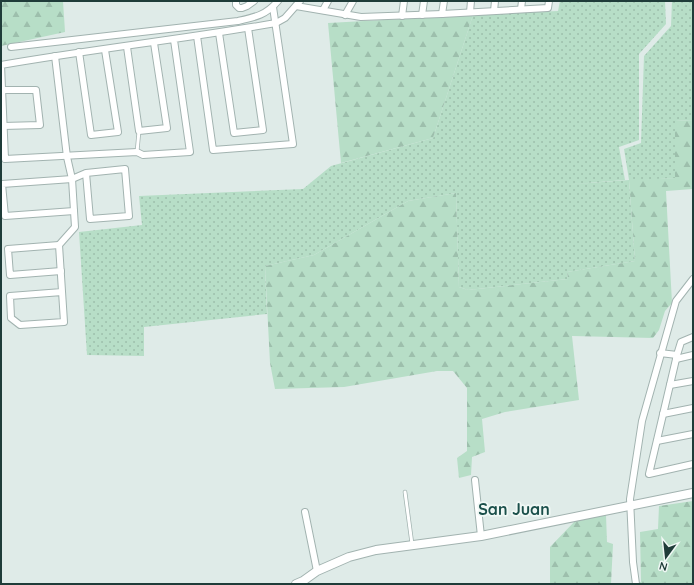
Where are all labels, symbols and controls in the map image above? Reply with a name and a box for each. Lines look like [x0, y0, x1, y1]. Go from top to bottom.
district label: San Juan [478, 499, 550, 519]
north arrow [646, 537, 686, 577]
text: N [658, 559, 669, 574]

